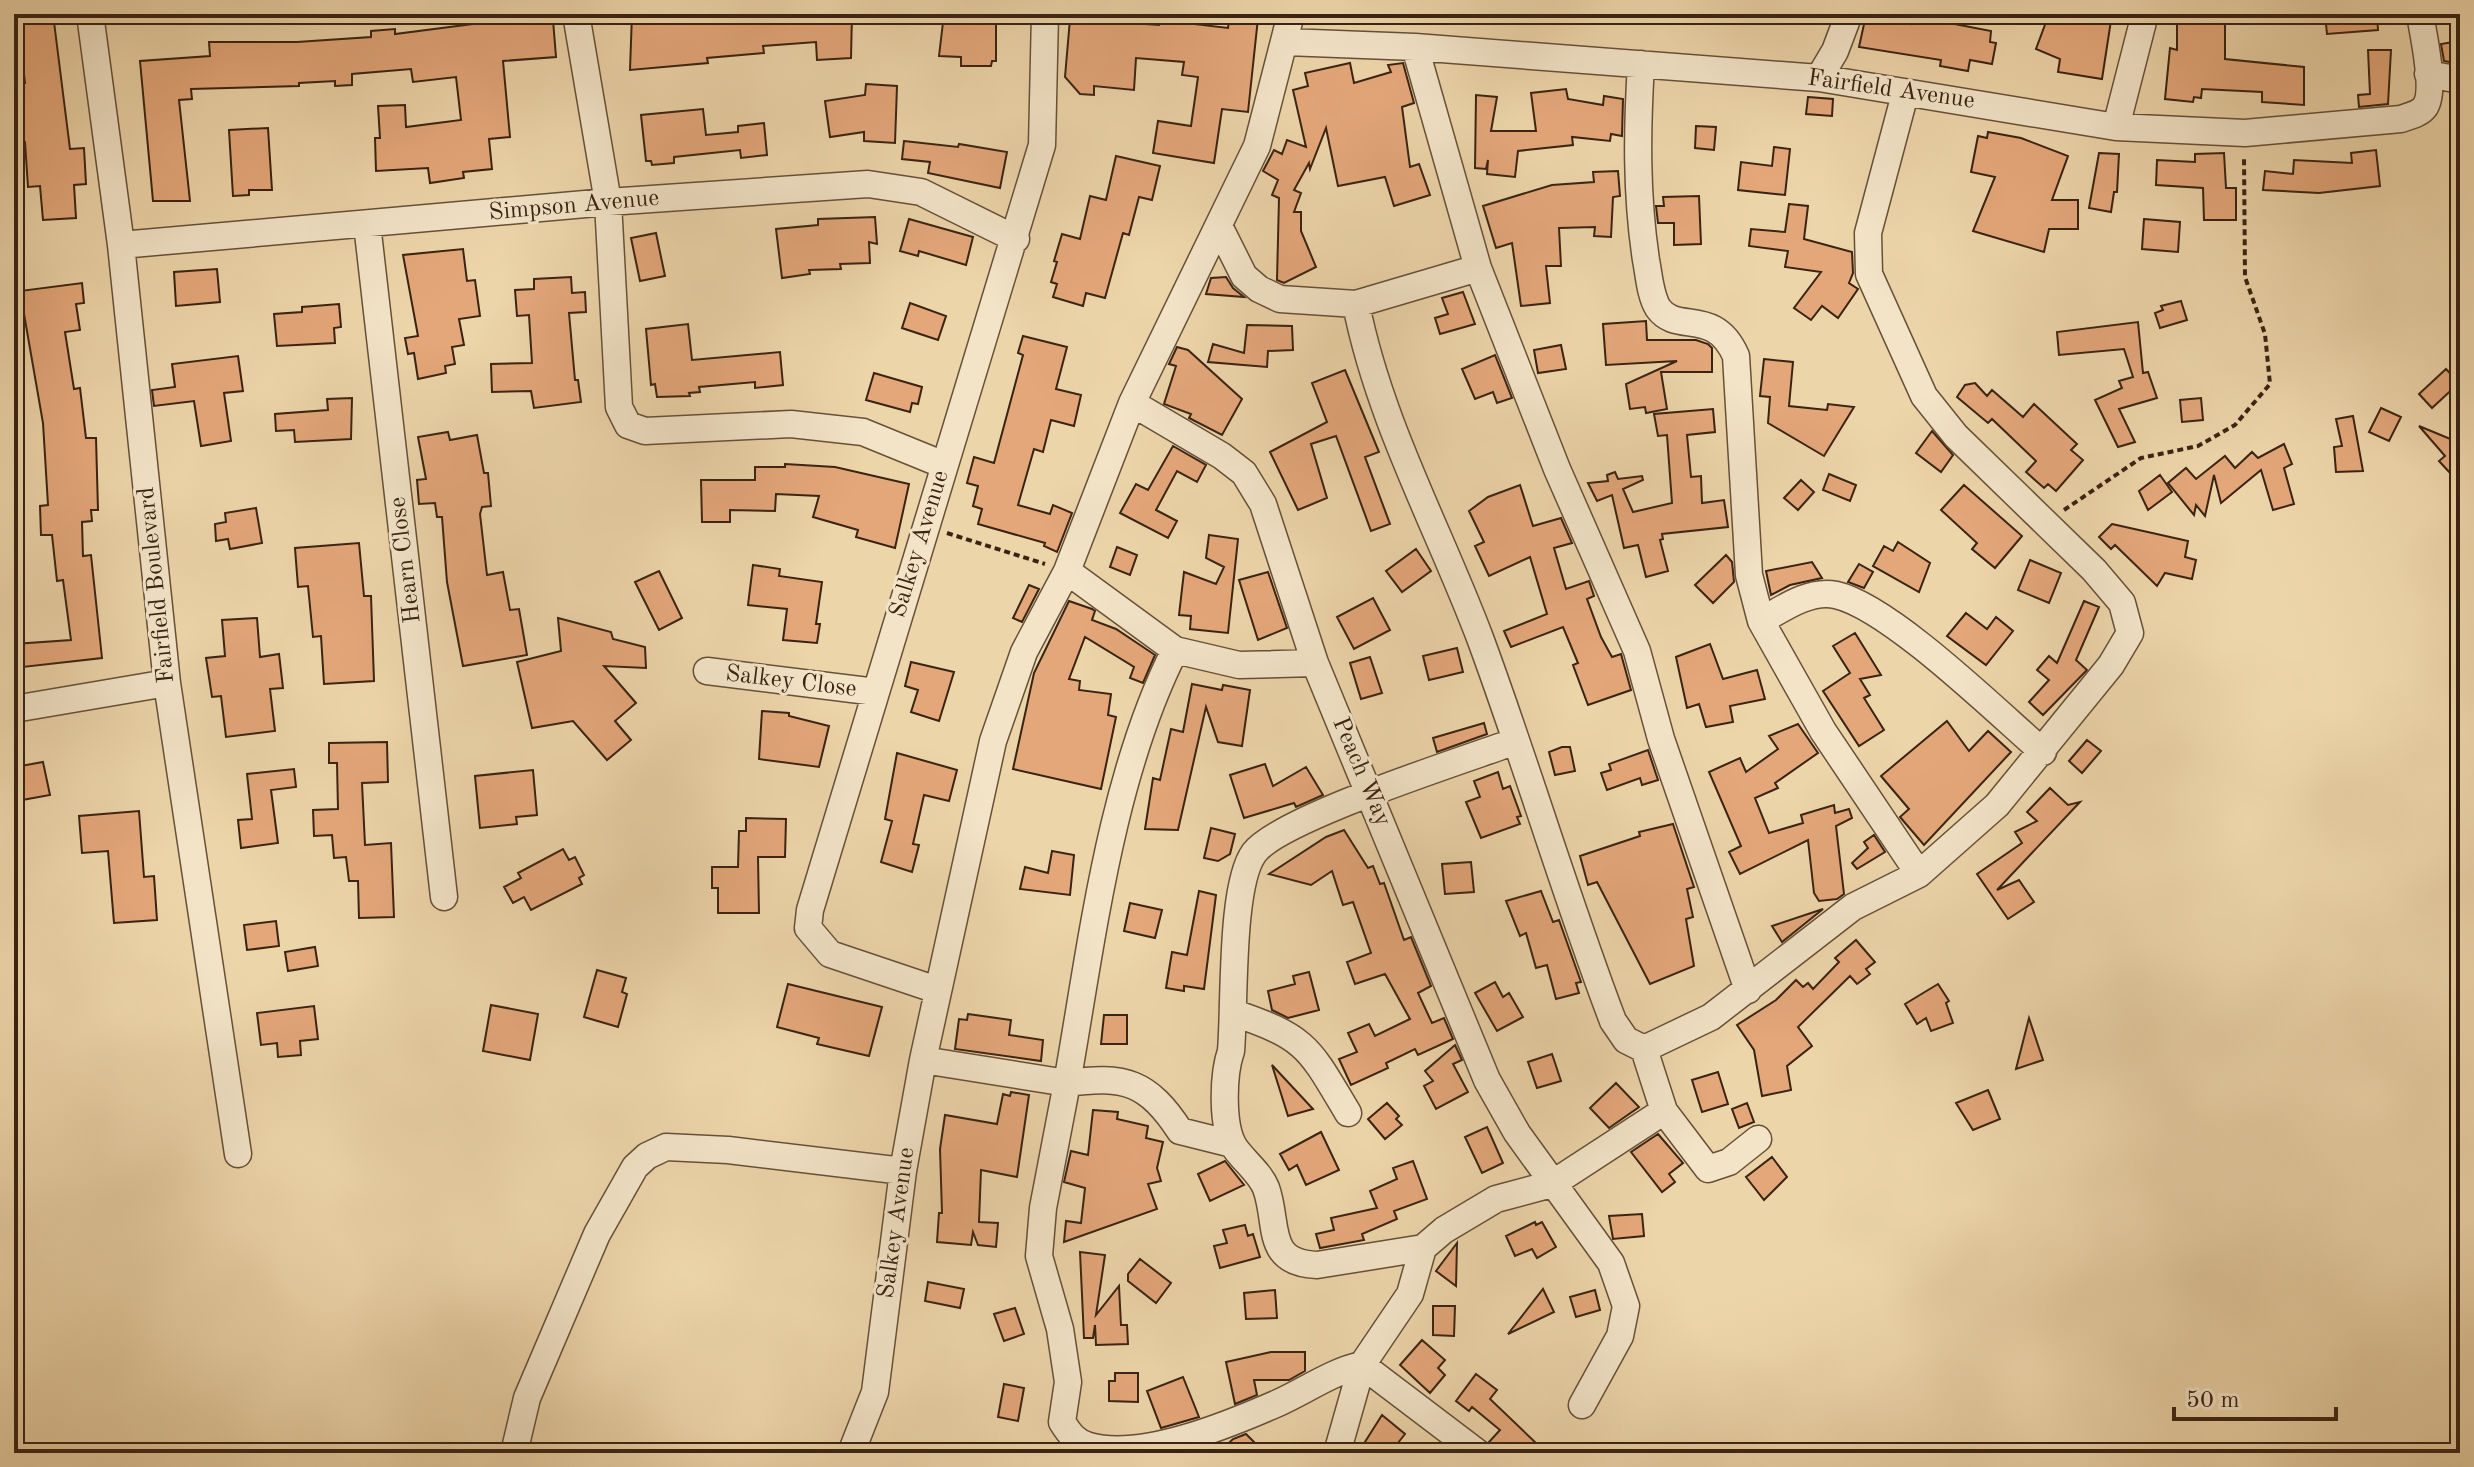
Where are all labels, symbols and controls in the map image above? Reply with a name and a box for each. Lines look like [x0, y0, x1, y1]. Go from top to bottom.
street label: Fairfield Avenue [1806, 66, 1976, 114]
street label: Simpson Avenue [488, 187, 660, 225]
street label: Salkey Avenue [886, 468, 954, 620]
street label: Fairfield Boulevard [135, 486, 179, 684]
street label: Hearn Close [386, 495, 426, 625]
street label: Salkey Close [724, 662, 858, 702]
street label: Peach Way [1327, 714, 1395, 830]
street label: Salkey Avenue [875, 1146, 919, 1300]
scale bar [2174, 1371, 2336, 1421]
text: 50 m [2186, 1389, 2240, 1413]

